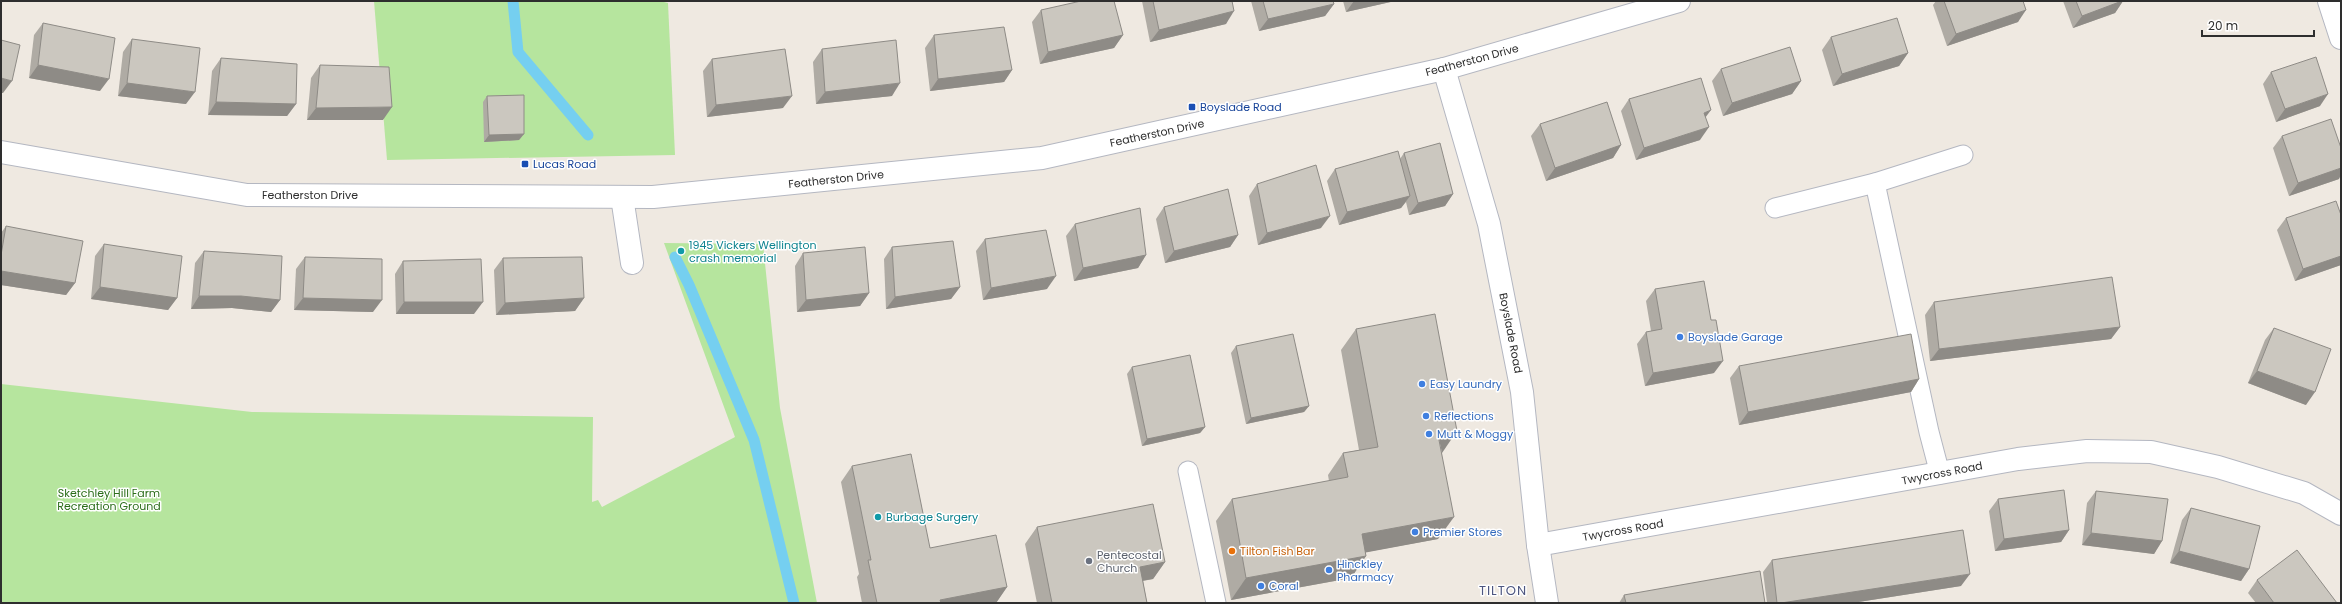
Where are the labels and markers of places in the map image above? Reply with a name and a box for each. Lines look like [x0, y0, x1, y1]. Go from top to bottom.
place label: Boyslade Road [1200, 99, 1282, 115]
marker: Boyslade Road [1187, 102, 1197, 112]
place label: Lucas Road [533, 156, 596, 172]
marker: Lucas Road [520, 159, 530, 169]
place label: 1945 Vickers Wellington crash memorial [689, 237, 817, 266]
marker: 1945 Vickers Wellington crash memorial [676, 246, 686, 256]
place label: Boyslade Garage [1688, 329, 1783, 345]
marker: Boyslade Garage [1675, 332, 1685, 342]
place label: Easy Laundry [1430, 376, 1503, 392]
marker: Easy Laundry [1417, 379, 1427, 389]
place label: Reflections [1434, 408, 1494, 424]
marker: Reflections [1421, 411, 1431, 421]
place label: Mutt & Moggy [1437, 426, 1514, 442]
marker: Mutt & Moggy [1424, 429, 1434, 439]
place label: Burbage Surgery [886, 509, 979, 525]
marker: Burbage Surgery [873, 512, 883, 522]
place label: Premier Stores [1423, 524, 1503, 540]
marker: Premier Stores [1410, 527, 1420, 537]
place label: Tilton Fish Bar [1240, 543, 1315, 559]
marker: Tilton Fish Bar [1227, 546, 1237, 556]
place label: Pentecostal Church [1097, 547, 1162, 576]
marker: Pentecostal Church [1084, 556, 1094, 566]
place label: Hinckley Pharmacy [1337, 556, 1394, 585]
marker: Hinckley Pharmacy [1324, 565, 1334, 575]
place label: Coral [1269, 578, 1299, 594]
marker: Coral [1256, 581, 1266, 591]

